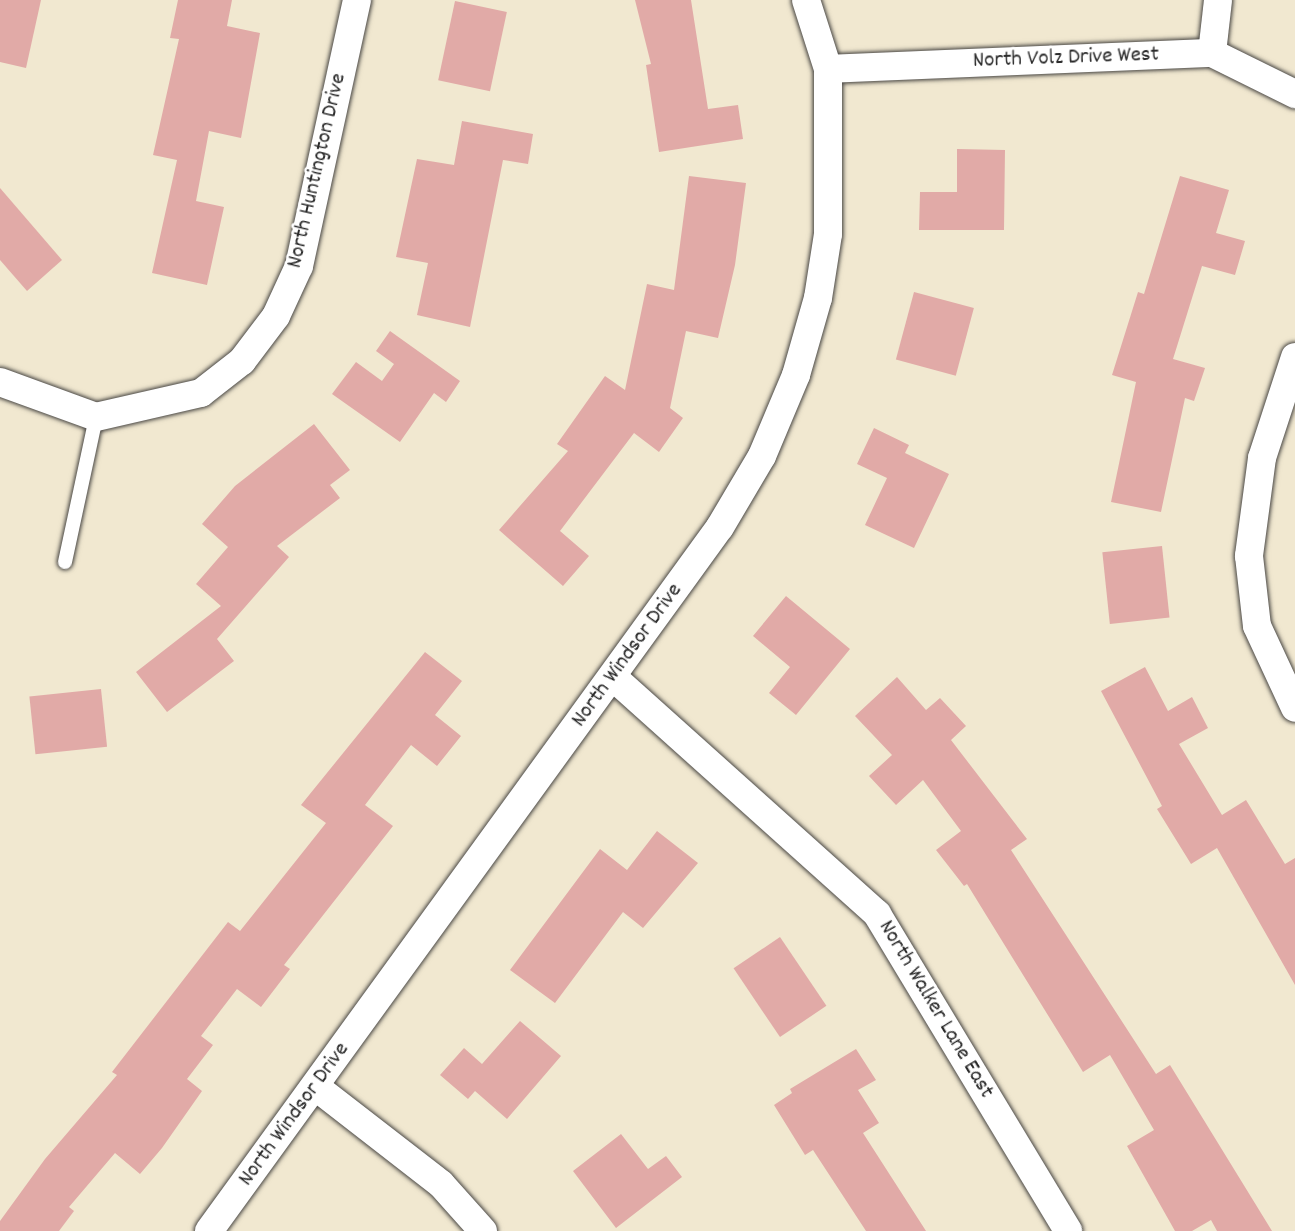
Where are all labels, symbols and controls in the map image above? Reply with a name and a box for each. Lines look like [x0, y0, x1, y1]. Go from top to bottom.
street label: North Volz Drive West [972, 42, 1160, 76]
street label: North Huntington Drive [282, 71, 354, 271]
street label: North Windsor Drive [566, 579, 690, 733]
street label: North Walker Lane East [871, 916, 999, 1104]
street label: North Windsor Drive [233, 1038, 357, 1192]

